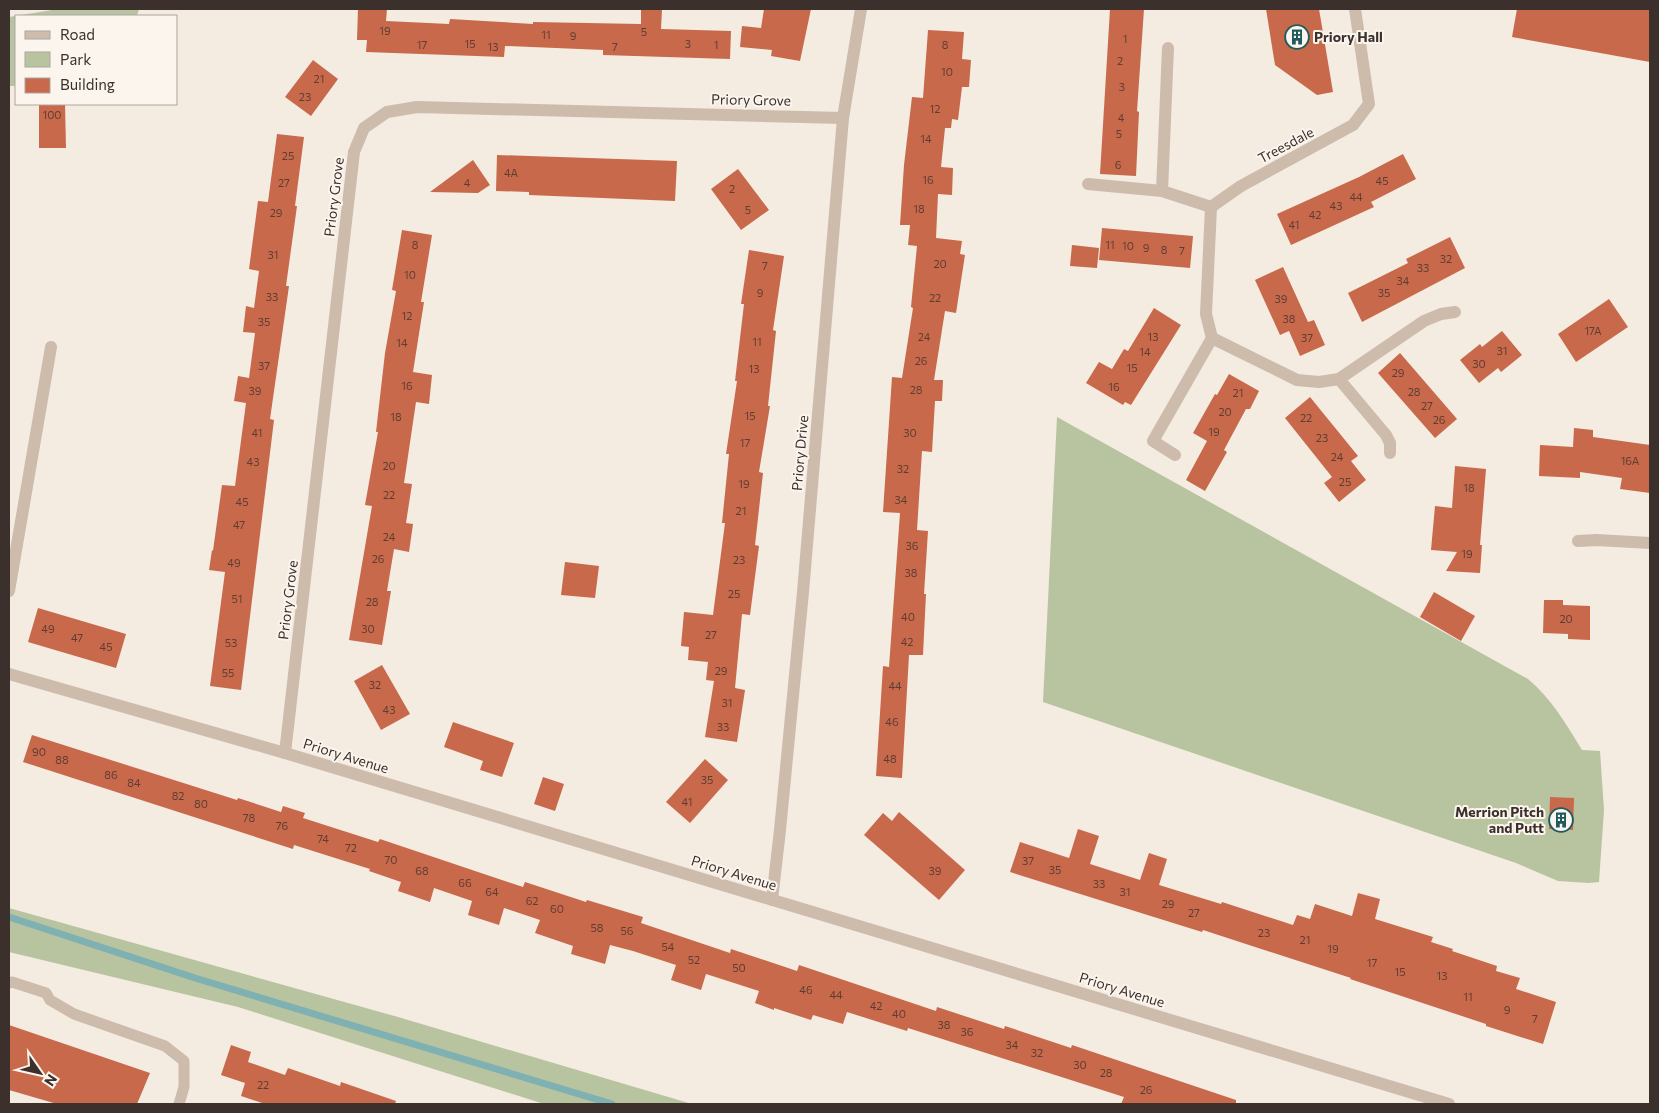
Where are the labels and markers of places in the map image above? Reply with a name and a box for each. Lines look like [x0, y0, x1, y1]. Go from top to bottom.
building icon: Priory Hall [1284, 24, 1310, 50]
place label: Priory Hall [1314, 28, 1383, 45]
place label: Merrion Pitch and Putt [1455, 803, 1544, 836]
building icon: Merrion Pitch and Putt [1548, 807, 1574, 833]

